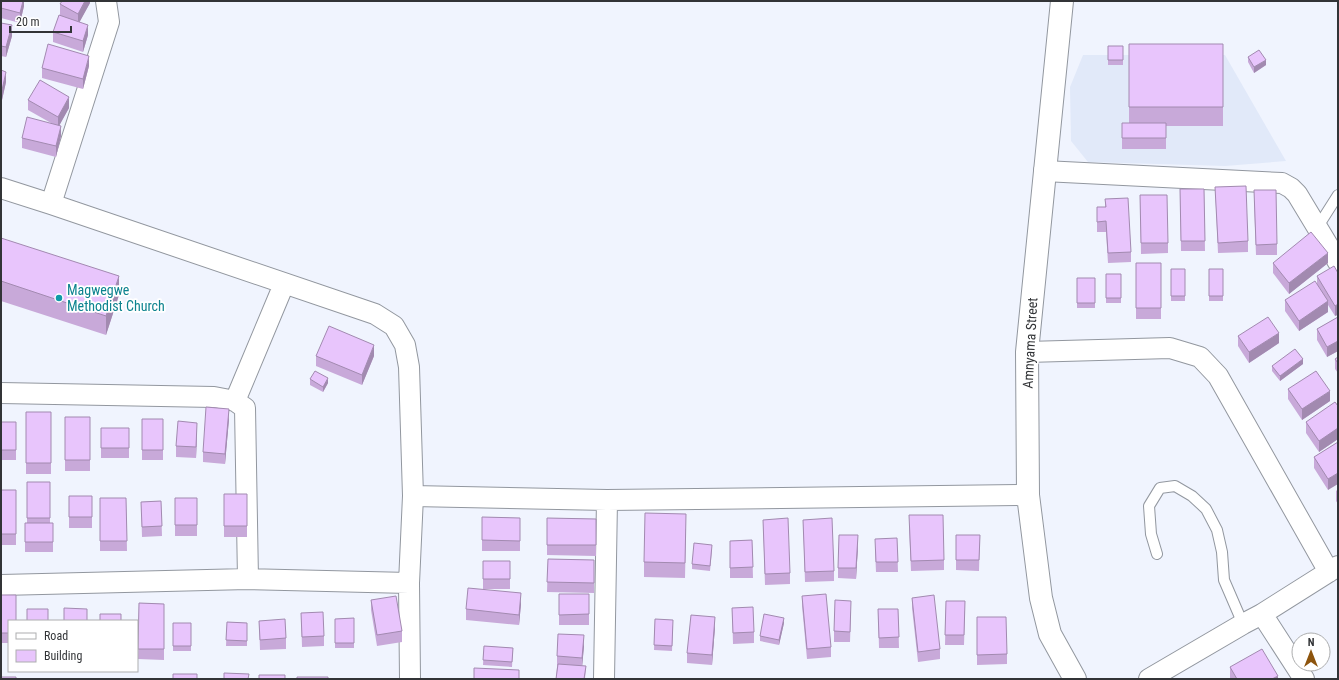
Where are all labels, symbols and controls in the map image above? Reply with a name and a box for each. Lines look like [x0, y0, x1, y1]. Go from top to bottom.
scale bar [10, 8, 71, 34]
text: 20 m [16, 15, 40, 29]
place label: Magwegwe Methodist Church [67, 282, 165, 314]
marker: Magwegwe Methodist Church [54, 293, 64, 303]
street label: Amnyama Street [1020, 297, 1040, 389]
legend [8, 620, 138, 672]
text: Road [44, 629, 68, 643]
north arrow [1291, 632, 1331, 672]
text: N [1308, 636, 1315, 649]
text: Building [44, 649, 82, 663]

